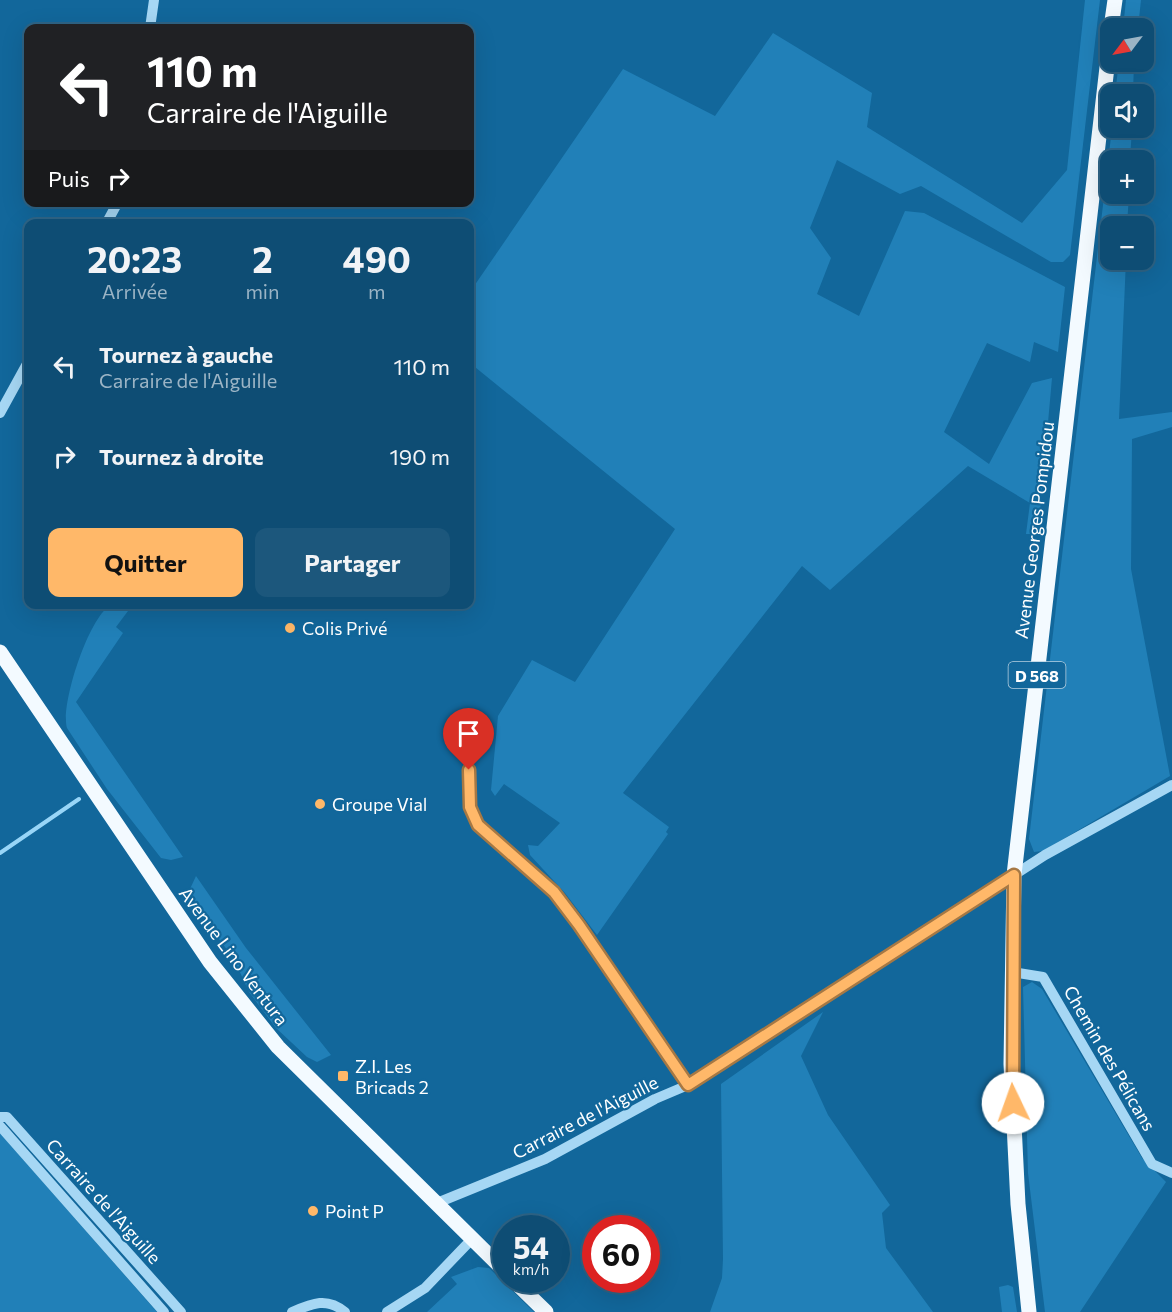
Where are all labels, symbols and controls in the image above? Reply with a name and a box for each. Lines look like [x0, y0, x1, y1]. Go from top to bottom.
north arrow [1100, 18, 1154, 72]
map controls [1100, 18, 1154, 270]
text: 110 m [147, 44, 258, 96]
icon: left [48, 48, 126, 126]
button: sound [1100, 84, 1154, 138]
text: Carraire de l'Aiguille [147, 96, 388, 129]
button: + [1100, 150, 1154, 204]
icon: right [102, 162, 135, 195]
text: Puis [48, 165, 90, 192]
button: − [1100, 216, 1154, 270]
text: 20:23 [87, 236, 182, 280]
text: 2 [252, 236, 273, 280]
text: 490 [343, 236, 411, 280]
text: Arrivée [102, 279, 168, 303]
text: min [245, 279, 279, 303]
text: m [368, 279, 385, 303]
text: Tournez à gauche [99, 341, 273, 368]
icon: left [48, 350, 81, 383]
text: 110 m [393, 353, 450, 380]
text: Carraire de l'Aiguille [99, 368, 277, 392]
street label: Avenue Georges Pompidou [1010, 420, 1058, 640]
icon: right [48, 440, 81, 473]
text: Tournez à droite [99, 443, 264, 470]
text: 190 m [389, 443, 450, 470]
button: Quitter [48, 528, 243, 597]
button: Partager [255, 528, 450, 597]
place label: Colis Privé [302, 617, 387, 639]
marker: Colis Privé [283, 621, 297, 635]
road number: D 568 [1008, 662, 1066, 688]
pin [443, 708, 494, 770]
icon: arrive [452, 717, 485, 750]
place label: Groupe Vial [332, 793, 427, 815]
marker: Groupe Vial [313, 797, 327, 811]
street label: Avenue Lino Ventura [175, 882, 293, 1030]
street label: Chemin des Pélicans [1059, 981, 1161, 1135]
place label: Z.I. Les Bricads 2 [355, 1055, 429, 1098]
marker: Z.I. Les Bricads 2 [336, 1069, 350, 1083]
street label: Carraire de l'Aiguille [509, 1071, 661, 1163]
position arrow [981, 1071, 1045, 1135]
street label: Carraire de l'Aiguille [42, 1134, 166, 1268]
place label: Point P [325, 1200, 384, 1222]
marker: Point P [306, 1204, 320, 1218]
speed limit sign: 60 [582, 1215, 660, 1293]
text: 54 [513, 1228, 549, 1265]
text: km/h [513, 1260, 549, 1278]

